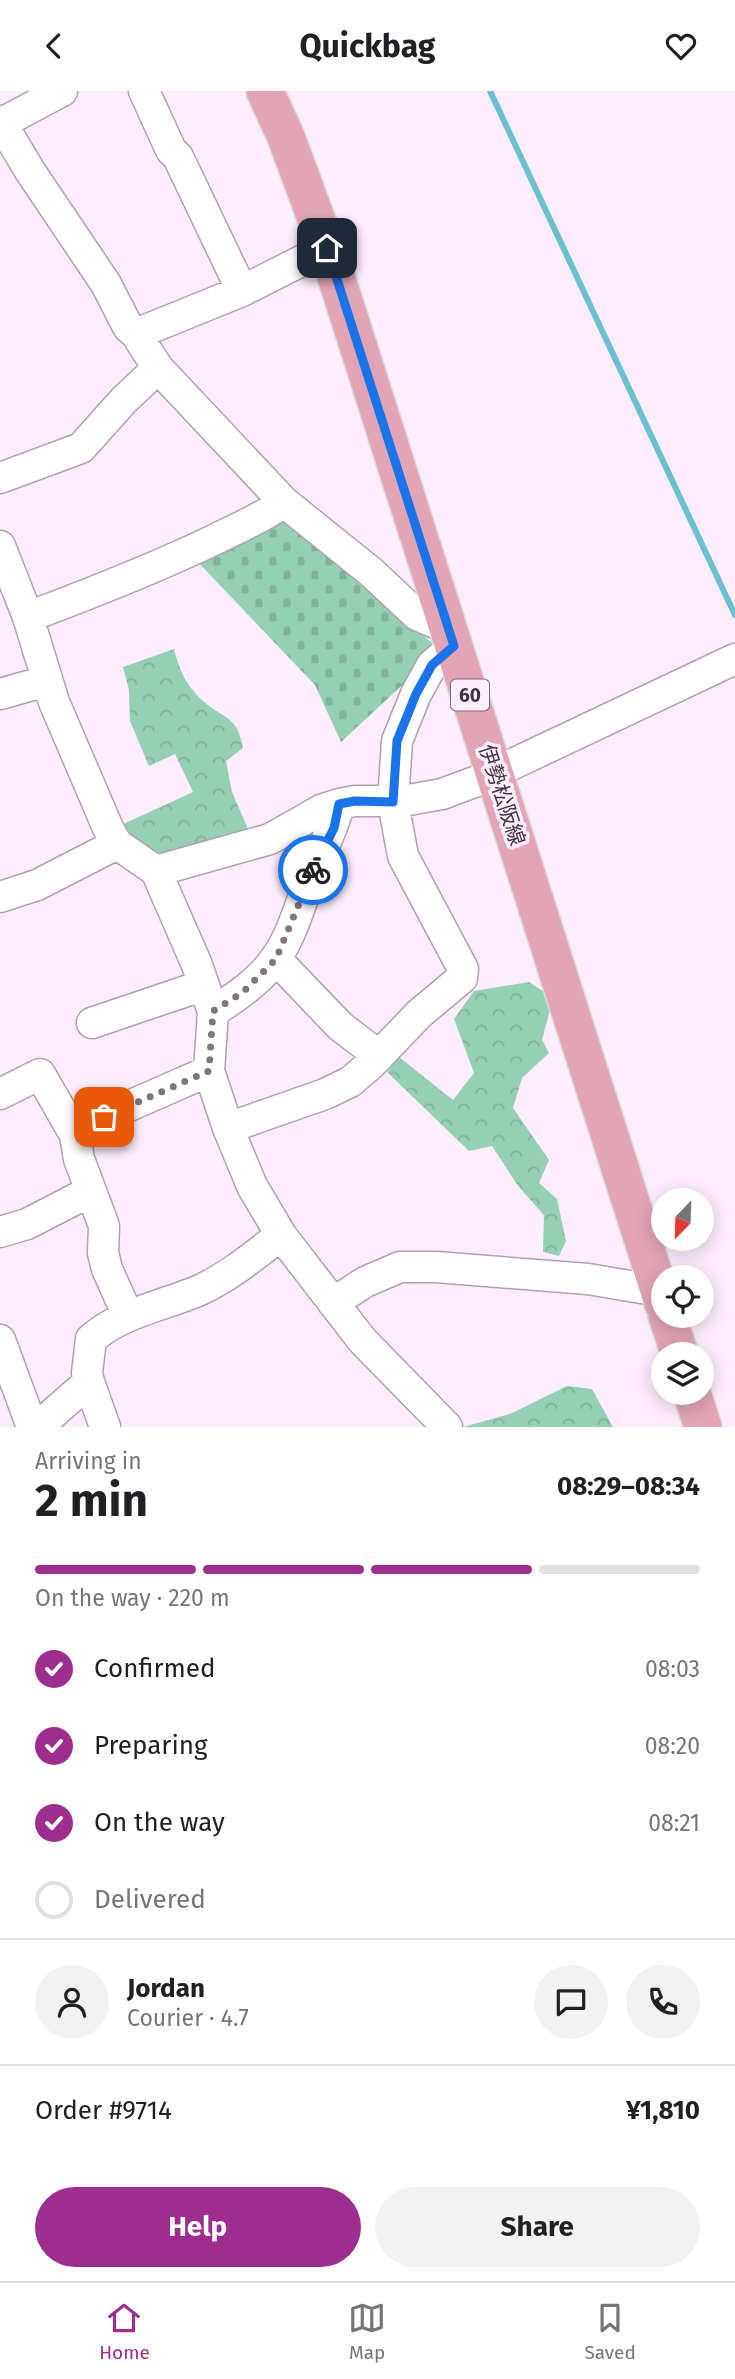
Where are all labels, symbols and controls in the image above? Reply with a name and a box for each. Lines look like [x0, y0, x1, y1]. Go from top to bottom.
icon: back [35, 27, 73, 65]
text: Quickbag [299, 27, 436, 65]
icon: heart [662, 27, 700, 65]
pin [297, 218, 357, 278]
icon: home [308, 229, 346, 267]
road number: 60 [451, 680, 489, 711]
street label: 伊勢松阪線 [473, 741, 531, 849]
courier [278, 835, 348, 905]
icon: bike [294, 851, 332, 889]
pin [74, 1087, 134, 1147]
icon: bag [85, 1098, 123, 1136]
north arrow [651, 1188, 714, 1251]
map controls [651, 1188, 714, 1405]
button: locate [651, 1265, 714, 1328]
button: layers [651, 1342, 714, 1405]
text: Arriving in [35, 1447, 142, 1475]
text: 08:29–08:34 [557, 1471, 700, 1502]
text: 2 min [35, 1473, 148, 1528]
text: On the way · 220 m [35, 1584, 230, 1612]
icon: check [35, 1650, 73, 1688]
text: Confirmed [94, 1653, 215, 1684]
text: 08:03 [645, 1655, 700, 1683]
icon: check [35, 1727, 73, 1765]
text: Preparing [94, 1730, 207, 1761]
text: 08:20 [645, 1732, 700, 1760]
icon: check [35, 1804, 73, 1842]
text: On the way [94, 1807, 225, 1838]
text: 08:21 [648, 1809, 700, 1837]
text: Delivered [94, 1884, 206, 1915]
button: person [35, 1965, 109, 2039]
button: chat [534, 1965, 608, 2039]
button: phone [626, 1965, 700, 2039]
text: Jordan [127, 1973, 205, 2004]
text: Courier · 4.7 [127, 2004, 249, 2032]
text: Order #9714 [35, 2095, 172, 2126]
text: ¥1,810 [626, 2095, 700, 2126]
button: Help [35, 2187, 361, 2267]
button: Share [375, 2187, 700, 2267]
tab: Home [99, 2299, 150, 2364]
tab: Map [348, 2299, 386, 2364]
tab: Saved [584, 2299, 636, 2364]

